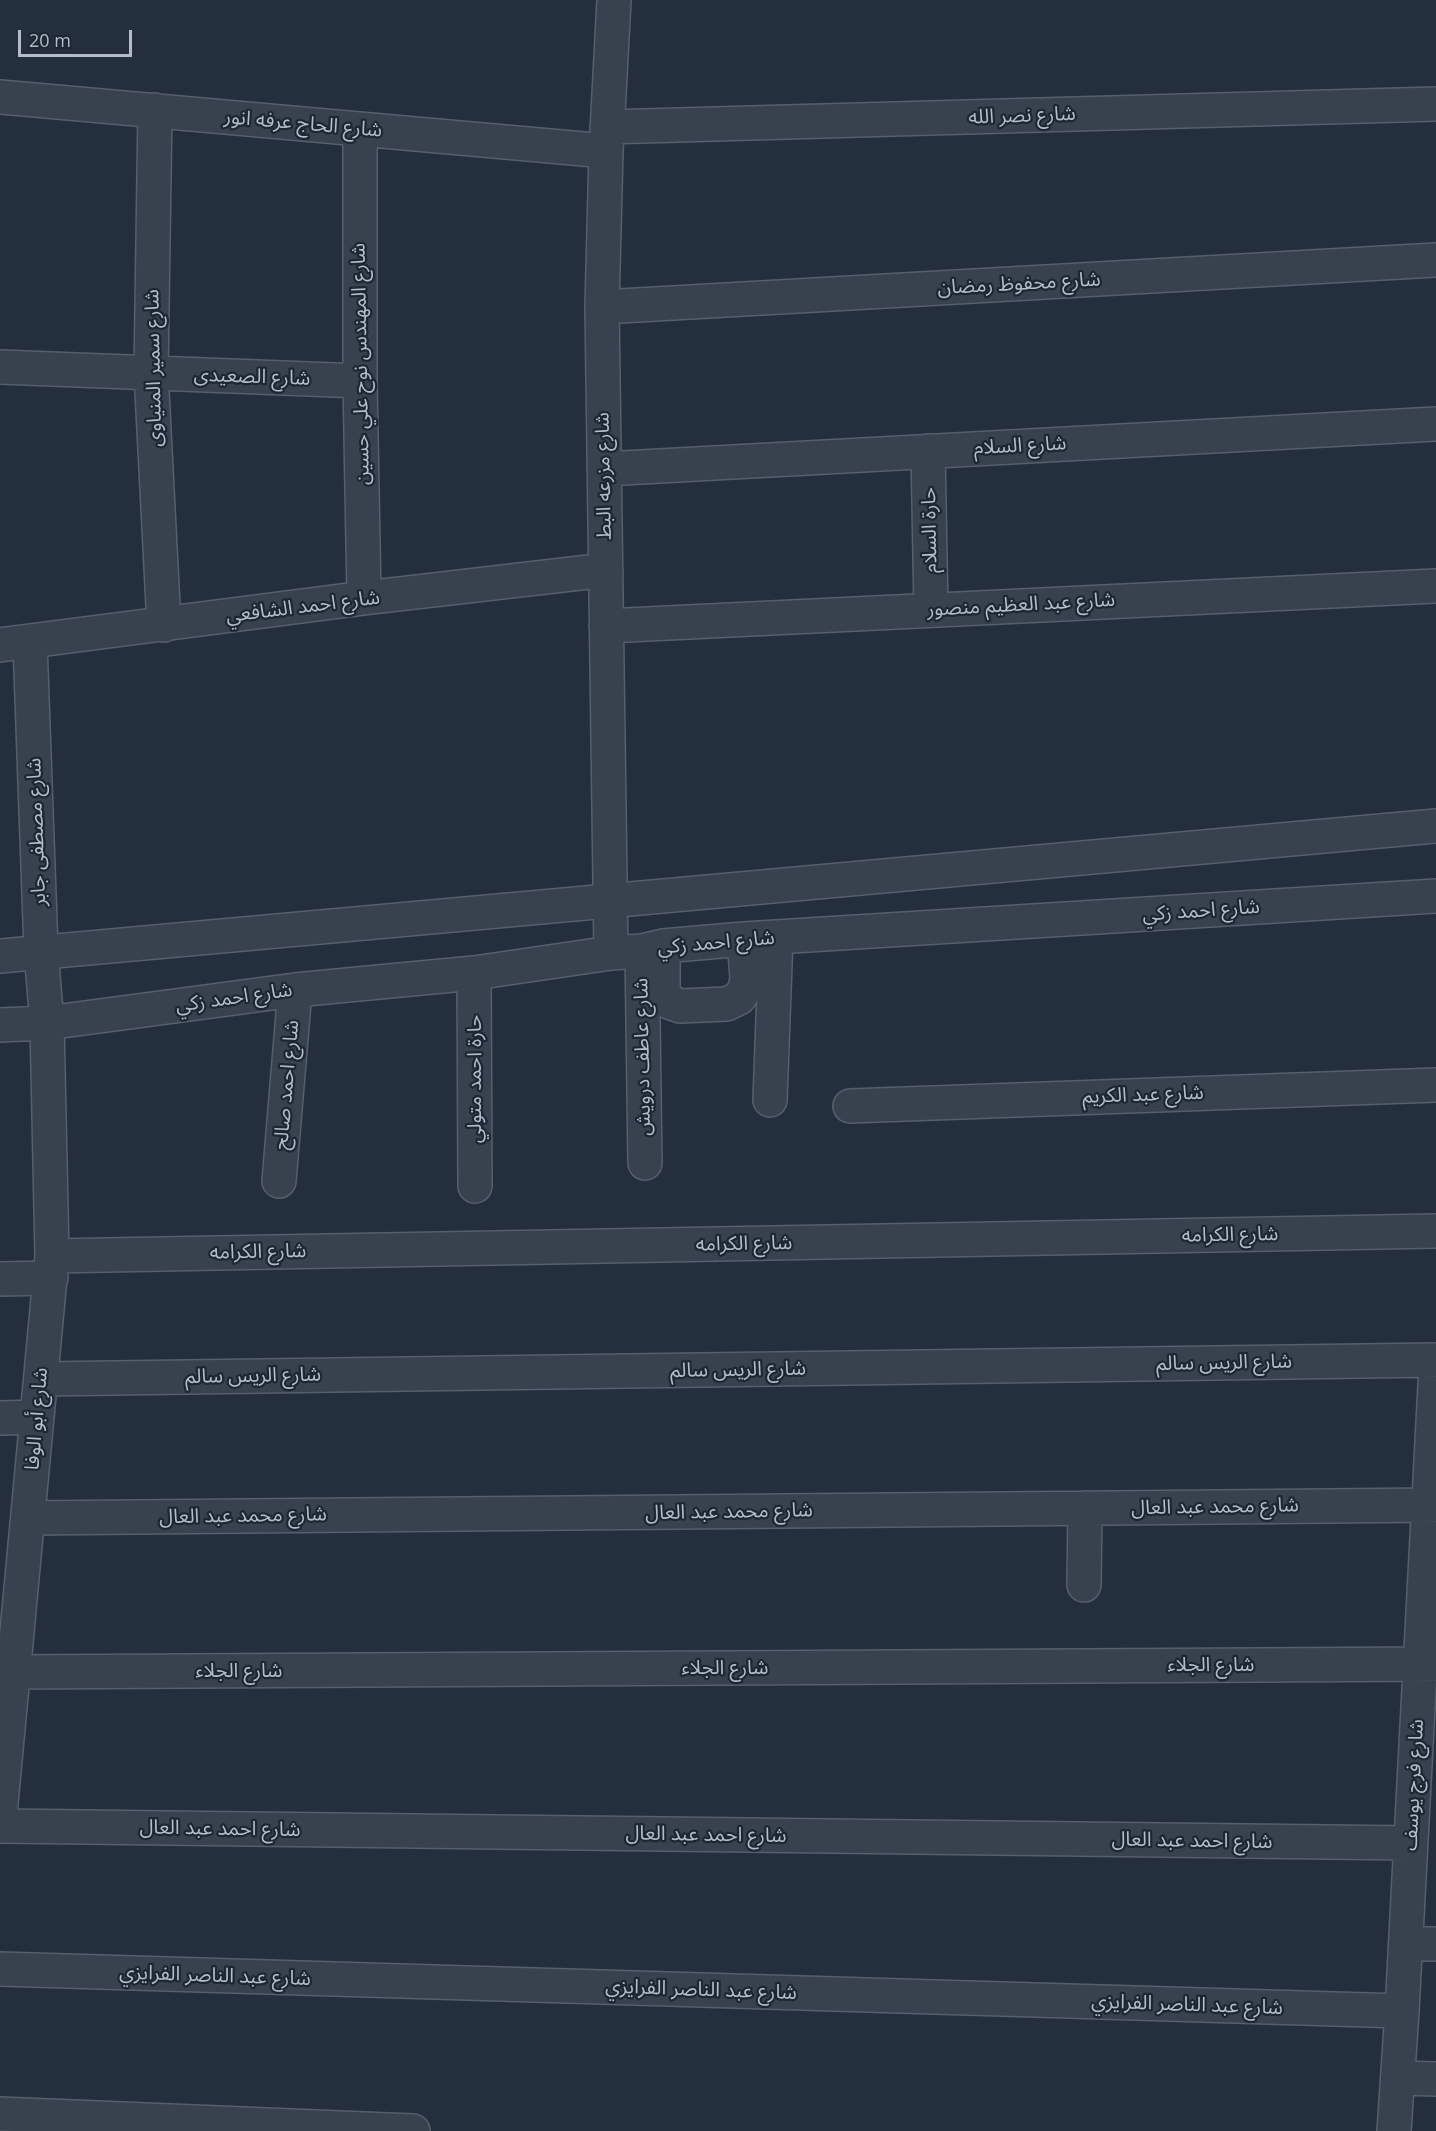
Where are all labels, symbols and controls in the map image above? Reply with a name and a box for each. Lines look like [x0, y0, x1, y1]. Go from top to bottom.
scale bar [21, 18, 135, 56]
text: 20 m [29, 28, 71, 52]
street label: شارع نصر الله [968, 102, 1076, 130]
street label: شارع الحاج عرفه انور [223, 105, 383, 143]
street label: شارع المهندس نوح علي حسين [347, 243, 375, 485]
street label: شارع محفوظ رمضان [937, 268, 1101, 300]
street label: شارع سمير المنياوى [141, 289, 167, 447]
street label: شارع الصعيدى [193, 363, 311, 391]
street label: شارع مزرعه البط [591, 412, 617, 540]
street label: شارع السلام [973, 432, 1067, 460]
street label: حارة السلام [917, 487, 943, 573]
street label: شارع احمد الشافعي [225, 586, 381, 628]
street label: شارع عبد العظيم منصور [926, 588, 1116, 622]
street label: شارع مصطفى جابر [22, 757, 52, 907]
street label: شارع احمد زكي [1142, 895, 1260, 927]
street label: شارع احمد زكي [656, 926, 776, 960]
street label: شارع احمد زكي [174, 978, 294, 1018]
street label: شارع عاطف درويش [630, 978, 656, 1136]
street label: حارة احمد متولي [463, 1015, 487, 1143]
street label: شارع احمد صالح [269, 1019, 305, 1151]
street label: شارع عبد الكريم [1082, 1081, 1204, 1109]
street label: شارع الكرامه [1181, 1222, 1279, 1248]
street label: شارع الكرامه [695, 1231, 793, 1257]
street label: شارع الكرامه [209, 1239, 307, 1265]
street label: شارع الريس سالم [1156, 1350, 1292, 1376]
street label: شارع الريس سالم [670, 1357, 806, 1383]
street label: شارع الريس سالم [185, 1363, 321, 1389]
street label: شارع أبو الوفا [21, 1367, 53, 1471]
street label: شارع محمد عبد العال [1131, 1494, 1299, 1520]
street label: شارع محمد عبد العال [645, 1499, 813, 1525]
street label: شارع محمد عبد العال [159, 1503, 327, 1529]
street label: شارع الجلاء [1167, 1653, 1255, 1677]
street label: شارع الجلاء [681, 1656, 769, 1680]
street label: شارع الجلاء [195, 1659, 283, 1683]
street label: شارع فرج يوسف [1399, 1718, 1429, 1852]
street label: شارع احمد عبد العال [139, 1816, 301, 1842]
street label: شارع احمد عبد العال [625, 1822, 787, 1848]
street label: شارع احمد عبد العال [1111, 1828, 1273, 1854]
street label: شارع عبد الناصر الفرايزي [119, 1961, 311, 1991]
street label: شارع عبد الناصر الفرايزي [605, 1975, 797, 2005]
street label: شارع عبد الناصر الفرايزي [1091, 1990, 1283, 2020]

